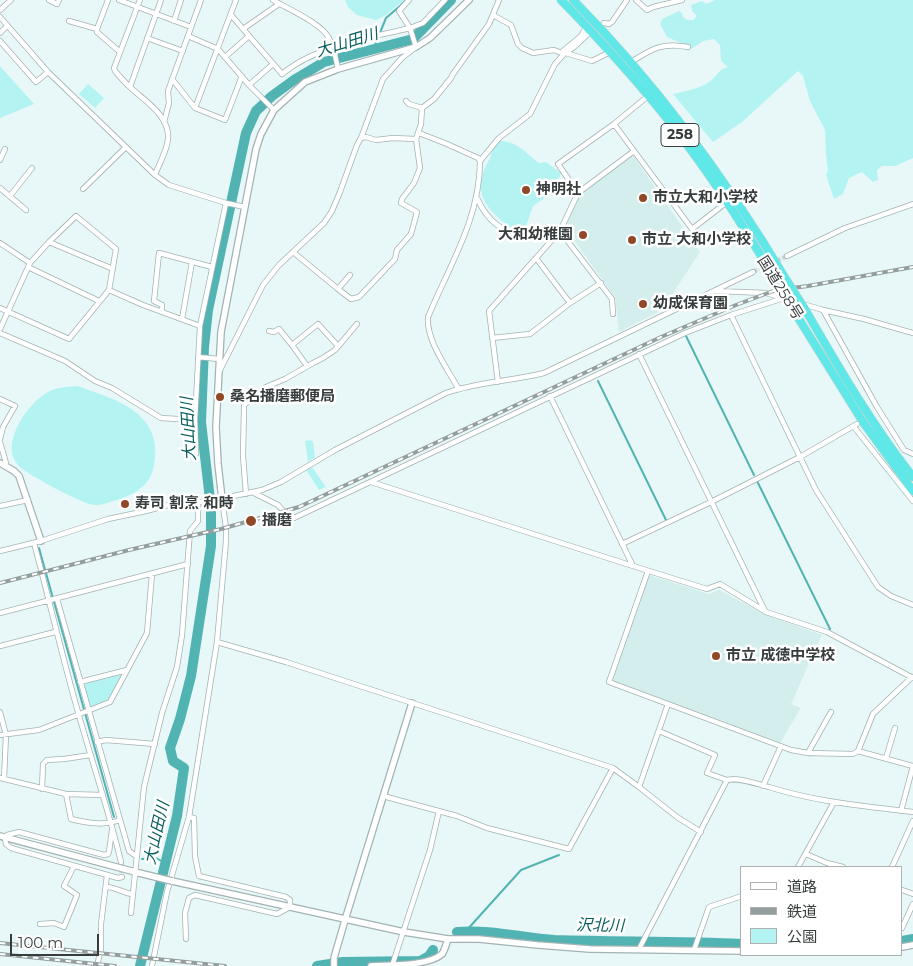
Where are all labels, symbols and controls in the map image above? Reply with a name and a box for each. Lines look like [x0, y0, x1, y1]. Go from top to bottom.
water label: 大山田川 [314, 24, 380, 62]
road number: 258 [661, 124, 699, 146]
place label: 神明社 [536, 181, 581, 199]
marker: 神明社 [520, 184, 532, 196]
place label: 市立大和小学校 [653, 189, 758, 207]
marker: 市立大和小学校 [637, 192, 649, 204]
place label: 大和幼稚園 [498, 226, 573, 244]
marker: 大和幼稚園 [577, 229, 589, 241]
place label: 市立 大和小学校 [642, 231, 751, 249]
marker: 市立 大和小学校 [626, 234, 638, 246]
street label: 国道258号 [753, 253, 807, 323]
place label: 幼成保育園 [653, 295, 728, 313]
marker: 幼成保育園 [637, 298, 649, 310]
place label: 桑名播磨郵便局 [230, 388, 335, 406]
marker: 桑名播磨郵便局 [214, 391, 226, 403]
water label: 大山田川 [178, 397, 200, 461]
place label: 寿司 割烹 和時 [135, 495, 233, 513]
marker: 寿司 割烹 和時 [119, 498, 131, 510]
place label: 播磨 [262, 512, 292, 530]
marker: 播磨 [244, 514, 258, 528]
place label: 市立 成徳中学校 [726, 647, 835, 665]
marker: 市立 成徳中学校 [710, 650, 722, 662]
water label: 大山田川 [140, 800, 174, 866]
legend [740, 866, 903, 956]
text: 道路 [787, 877, 817, 896]
text: 鉄道 [787, 902, 817, 921]
water label: 沢北川 [576, 916, 624, 936]
scale bar [12, 924, 101, 956]
text: 公園 [787, 927, 817, 946]
text: 100 m [18, 933, 63, 952]

